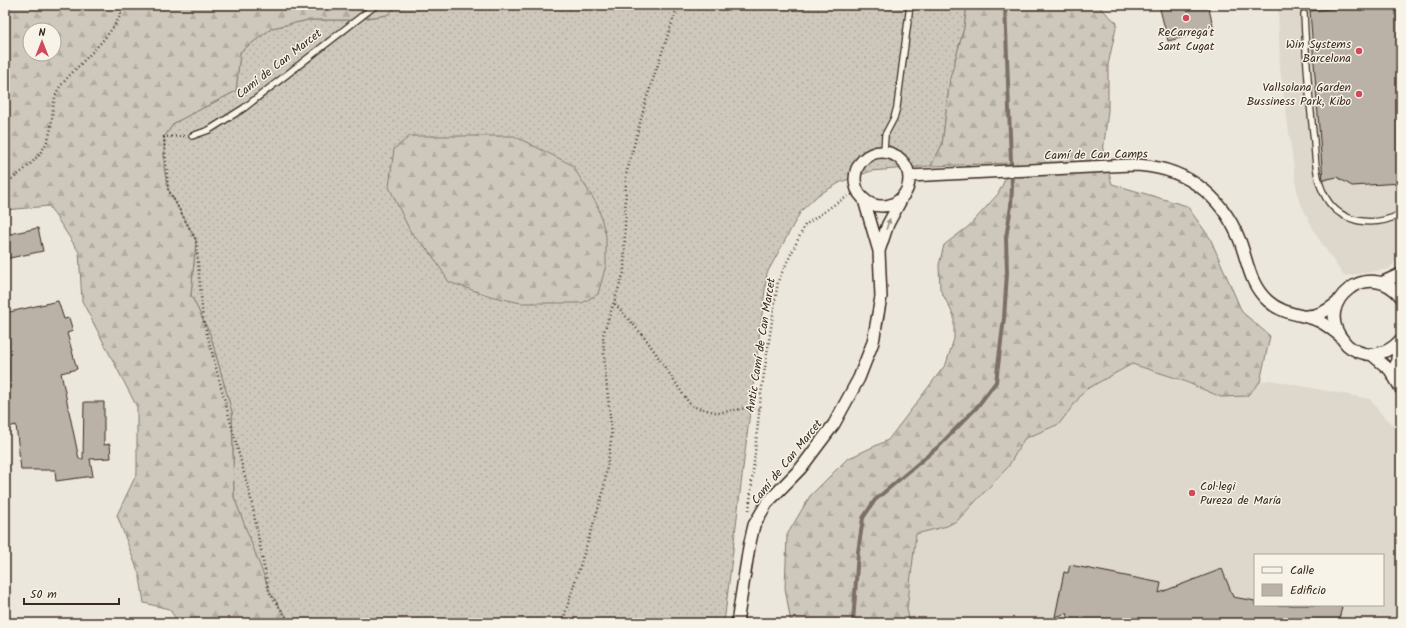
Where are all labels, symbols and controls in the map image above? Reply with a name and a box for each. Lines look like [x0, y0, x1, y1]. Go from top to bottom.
marker: ReCarrega't Sant Cugat [1181, 13, 1191, 23]
north arrow [22, 22, 62, 62]
place label: ReCarrega't Sant Cugat [1158, 23, 1215, 56]
text: N [39, 24, 46, 42]
street label: Camí de Can Marcet [232, 24, 326, 104]
place label: Win Systems Barcelona [1286, 35, 1351, 68]
marker: Win Systems Barcelona [1354, 46, 1364, 56]
place label: Vallsolana Garden Bussiness Park, Kibo [1247, 78, 1351, 111]
marker: Vallsolana Garden Bussiness Park, Kibo [1354, 89, 1364, 99]
street label: Camí de Can Camps [1044, 145, 1148, 165]
one-way arrow [885, 218, 891, 230]
street label: Antic Camí de Can Marcet [741, 276, 781, 414]
street label: Camí de Can Marcet [747, 415, 828, 509]
place label: Col·legi Pureza de María [1200, 477, 1282, 510]
marker: Col·legi Pureza de María [1187, 488, 1197, 498]
legend [1254, 554, 1384, 606]
text: Calle [1290, 561, 1315, 580]
scale bar [24, 580, 119, 606]
text: Edificio [1290, 581, 1326, 600]
text: 50 m [30, 585, 57, 604]

